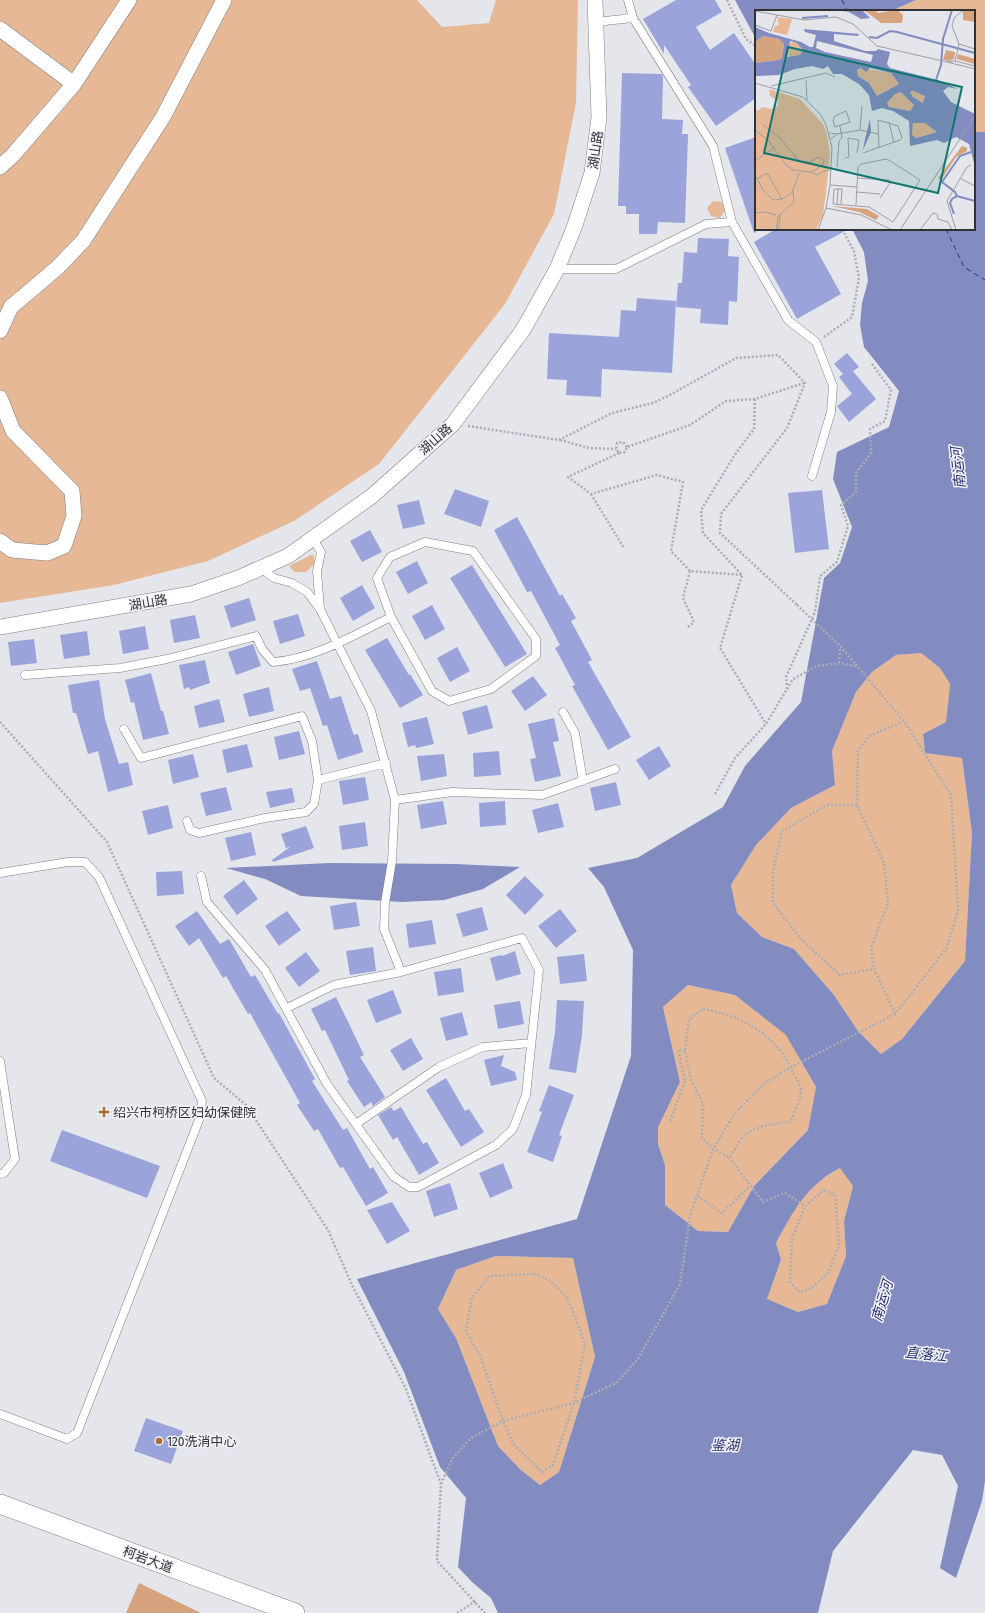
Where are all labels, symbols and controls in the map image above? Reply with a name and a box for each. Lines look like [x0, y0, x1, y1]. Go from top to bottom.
inset map [755, 10, 975, 230]
street label: 湖山路 [585, 130, 606, 170]
street label: 湖山路 [416, 421, 455, 458]
water label: 南运河 [948, 443, 969, 490]
street label: 湖山路 [128, 592, 169, 613]
place label: 绍兴市柯桥区妇幼保健院 [113, 1105, 256, 1120]
marker: 绍兴市柯桥区妇幼保健院 [98, 1106, 110, 1118]
water label: 南运河 [868, 1276, 898, 1324]
water label: 直落江 [904, 1344, 950, 1365]
place label: 120洗消中心 [167, 1434, 237, 1449]
marker: 120洗消中心 [154, 1436, 164, 1446]
water label: 鉴湖 [711, 1437, 741, 1454]
street label: 柯岩大道 [121, 1544, 175, 1575]

